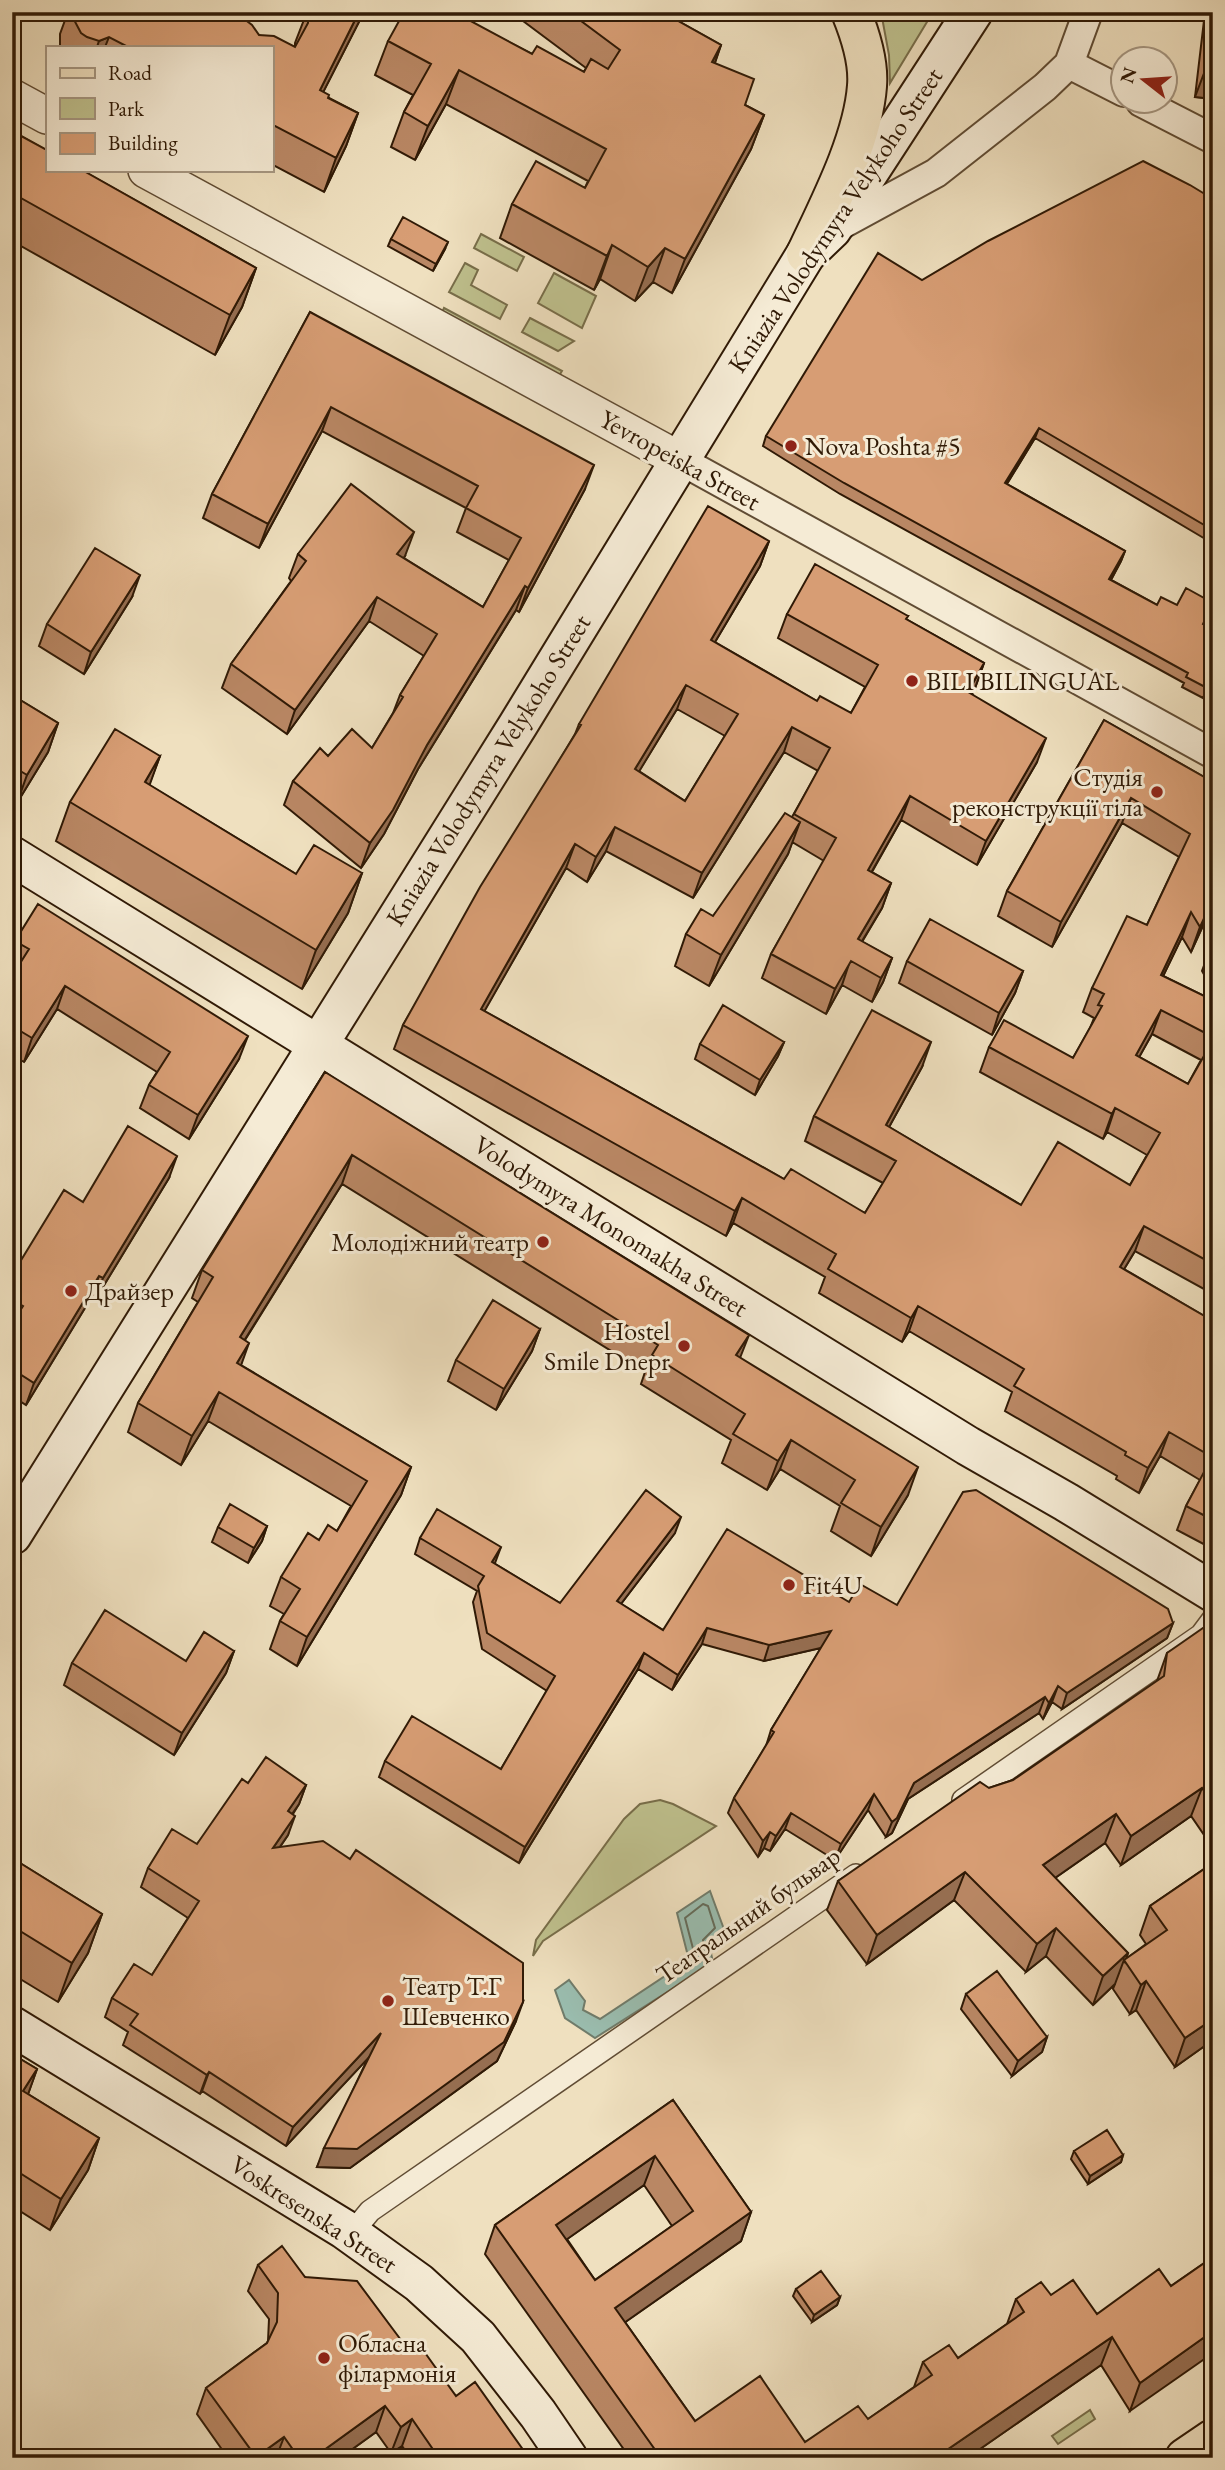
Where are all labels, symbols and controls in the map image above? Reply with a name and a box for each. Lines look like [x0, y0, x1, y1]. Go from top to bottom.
legend [46, 46, 273, 172]
north arrow [1110, 46, 1180, 116]
text: Road [108, 59, 152, 86]
street label: Kniazia Volodymyra Velykoho Street [720, 61, 950, 379]
text: N [1114, 64, 1143, 86]
text: Park [108, 95, 145, 122]
text: Building [108, 129, 178, 156]
street label: Yevropeiska Street [594, 402, 766, 518]
place label: Nova Poshta #5 [805, 429, 961, 463]
marker: Nova Poshta #5 [783, 438, 799, 454]
street label: Kniazia Volodymyra Velykoho Street [378, 608, 598, 932]
place label: BILI BILINGUAL [926, 664, 1119, 698]
marker: BILI BILINGUAL [904, 673, 920, 689]
place label: Студія реконструкції тіла [952, 760, 1144, 824]
marker: Студія реконструкції тіла [1149, 784, 1165, 800]
street label: Volodymyra Monomakha Street [468, 1128, 754, 1324]
place label: Молодіжний театр [331, 1225, 529, 1259]
marker: Молодіжний театр [535, 1234, 551, 1250]
place label: Драйзер [85, 1274, 174, 1308]
marker: Драйзер [63, 1283, 79, 1299]
place label: Hostel Smile Dnepr [544, 1314, 670, 1378]
marker: Hostel Smile Dnepr [676, 1338, 692, 1354]
place label: Fit4U [803, 1568, 863, 1602]
marker: Fit4U [781, 1577, 797, 1593]
street label: Театральний бульвар [649, 1839, 847, 1991]
place label: Театр Т.Г Шевченко [402, 1969, 510, 2033]
marker: Театр Т.Г Шевченко [380, 1993, 396, 2009]
street label: Voskresenska Street [224, 2147, 404, 2281]
place label: Обласна філармонія [338, 2326, 456, 2390]
marker: Обласна філармонія [316, 2350, 332, 2366]

